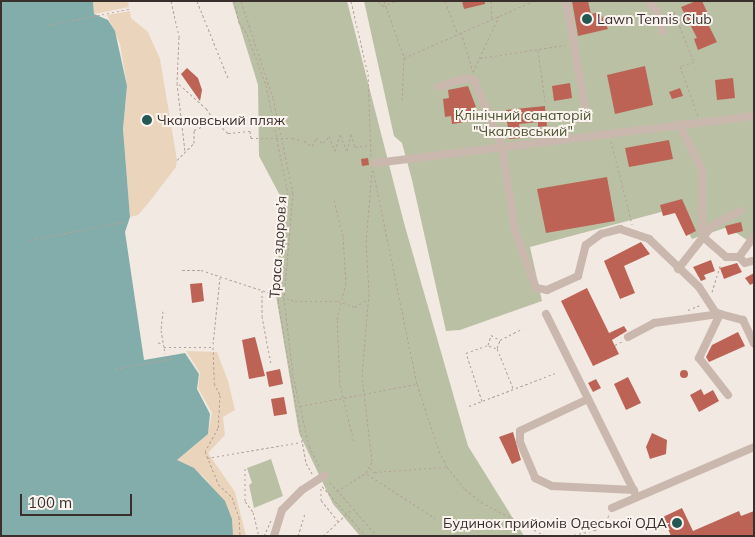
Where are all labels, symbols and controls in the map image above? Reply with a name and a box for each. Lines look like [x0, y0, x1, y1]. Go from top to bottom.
place label: Lawn Tennis Club [597, 11, 712, 27]
marker: Lawn Tennis Club [581, 13, 593, 25]
park label: Клінічний санаторій "Чкаловський" [455, 107, 591, 140]
place label: Чкаловський пляж [157, 112, 285, 128]
marker: Чкаловський пляж [141, 114, 153, 126]
street label: Траса здоров’я [266, 195, 290, 299]
scale bar [22, 484, 135, 516]
text: 100 m [28, 493, 72, 512]
place label: Будинок прийомів Одеської ОДА [443, 515, 667, 531]
marker: Будинок прийомів Одеської ОДА [671, 517, 683, 529]

